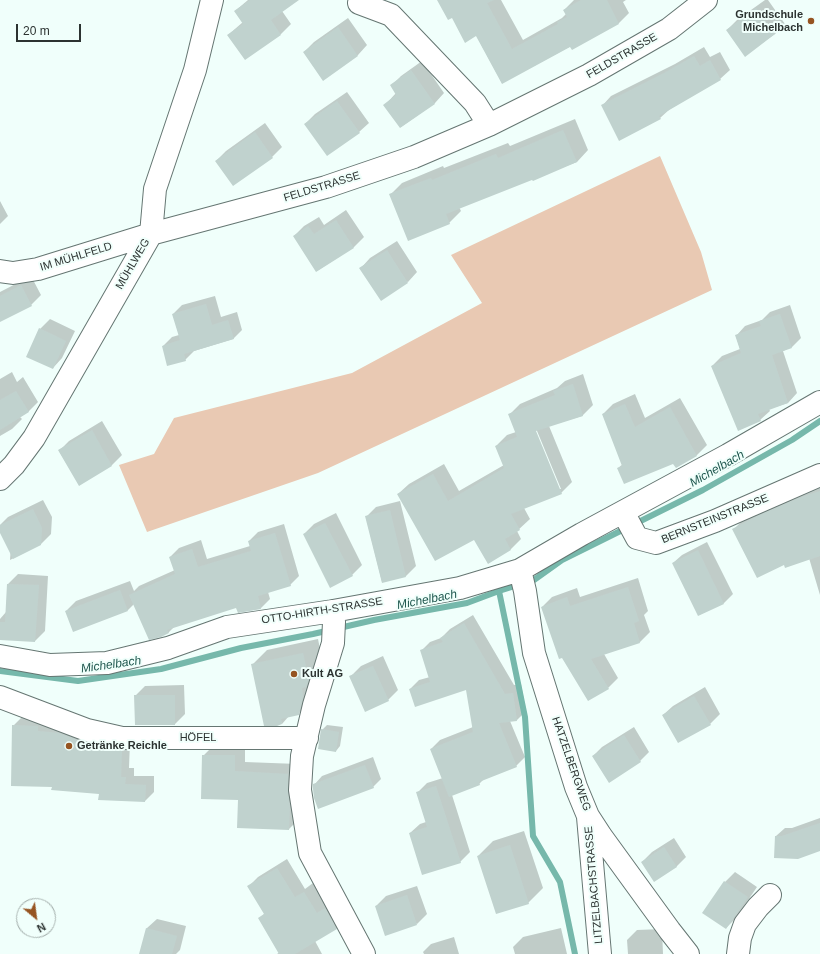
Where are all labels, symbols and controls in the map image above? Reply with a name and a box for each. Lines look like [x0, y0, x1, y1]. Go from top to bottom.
place label: Grundschule Michelbach [735, 8, 803, 34]
scale bar [18, 16, 83, 42]
marker: Grundschule Michelbach [806, 16, 816, 26]
text: 20 m [23, 24, 50, 38]
street label: FELDSTRASSE [584, 30, 660, 82]
street label: FELDSTRASSE [282, 169, 362, 205]
street label: MÜHLWEG [113, 236, 153, 292]
street label: IM MÜHLFELD [38, 240, 114, 274]
water label: Michelbach [687, 448, 747, 490]
street label: BERNSTEINSTRASSE [660, 491, 770, 547]
water label: Michelbach [396, 587, 458, 613]
street label: OTTO-HIRTH-STRASSE [261, 595, 383, 627]
water label: Michelbach [80, 654, 142, 676]
place label: Kult AG [302, 667, 343, 681]
marker: Kult AG [289, 669, 299, 679]
street label: HATZELBERGWEG [549, 715, 593, 813]
street label: HÖFEL [180, 731, 216, 745]
place label: Getränke Reichle [77, 739, 167, 753]
marker: Getränke Reichle [64, 741, 74, 751]
street label: LITZELBACHSTRASSE [582, 826, 606, 944]
north arrow [16, 898, 56, 938]
text: N [35, 920, 48, 935]

